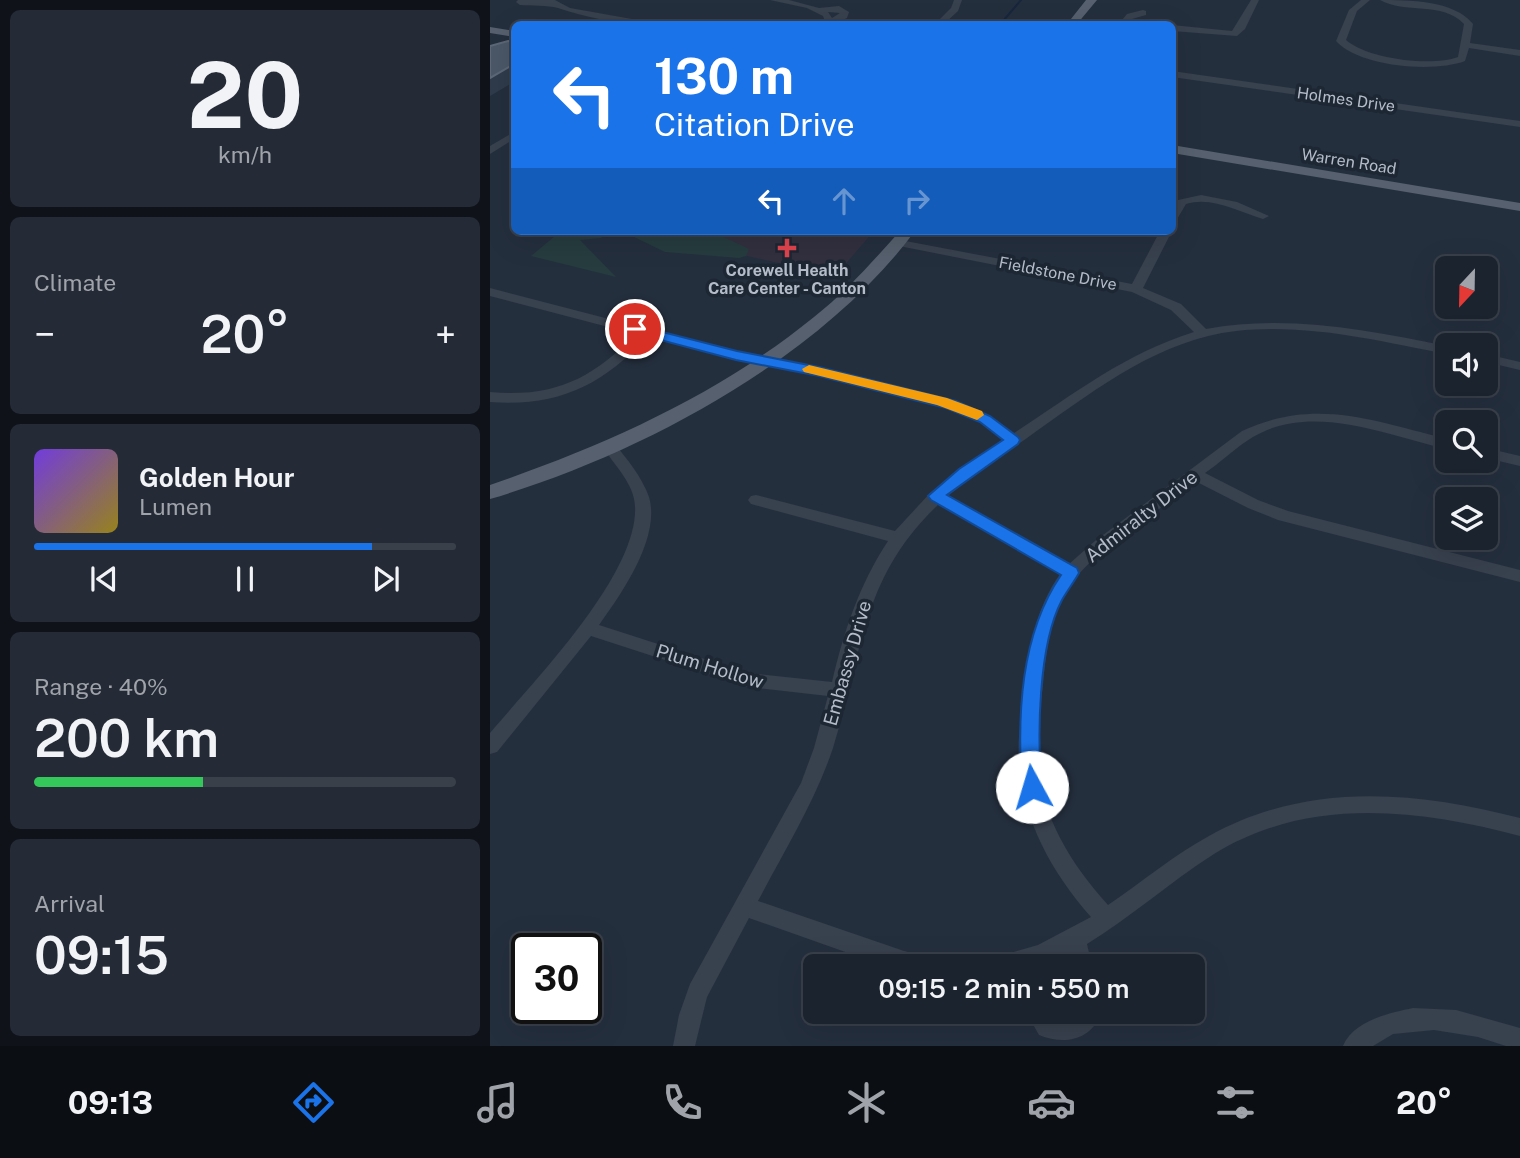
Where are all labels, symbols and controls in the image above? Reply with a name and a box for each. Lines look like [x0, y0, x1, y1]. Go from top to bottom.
text: 20 [187, 42, 303, 148]
text: 130 m [654, 47, 794, 105]
icon: left [539, 49, 630, 140]
street label: Holmes Drive [1296, 83, 1396, 116]
text: Citation Drive [654, 106, 855, 143]
text: km/h [218, 141, 272, 168]
street label: Warren Road [1300, 145, 1398, 178]
icon: left [752, 182, 790, 220]
icon: ahead [825, 182, 863, 220]
icon: right [898, 182, 936, 220]
marker: Corewell Health Care Center - Canton [777, 238, 797, 258]
street label: Fieldstone Drive [997, 253, 1119, 294]
north arrow [1435, 256, 1498, 318]
map controls [1435, 256, 1498, 550]
place label: Corewell Health Care Center - Canton [708, 261, 866, 298]
text: Climate [34, 269, 116, 296]
pin [605, 299, 665, 359]
text: 20° [200, 304, 290, 365]
icon: arrive [616, 310, 654, 348]
text: − [34, 312, 55, 357]
text: + [435, 312, 456, 357]
button: sound [1435, 333, 1498, 396]
button: search [1435, 410, 1498, 473]
text: Golden Hour [139, 462, 294, 493]
street label: Admiralty Drive [1081, 465, 1201, 567]
button: layers [1435, 487, 1498, 550]
text: Lumen [139, 493, 212, 520]
icon: previous [85, 560, 123, 598]
icon: pause [226, 560, 264, 598]
icon: next [367, 560, 405, 598]
street label: Embassy Drive [819, 598, 875, 728]
street label: Plum Hollow [654, 639, 767, 693]
text: Range · 40% [34, 673, 168, 700]
text: 200 km [34, 708, 219, 769]
position arrow [995, 750, 1069, 824]
text: Arrival [34, 890, 105, 917]
text: 09:15 [34, 925, 169, 986]
speed limit sign: 30 [511, 933, 602, 1024]
text: 09:15 · 2 min · 550 m [879, 973, 1130, 1004]
icon: directions [289, 1078, 338, 1127]
icon: music [473, 1078, 522, 1127]
icon: phone [658, 1078, 707, 1127]
icon: climate [842, 1078, 891, 1127]
icon: car [1027, 1078, 1076, 1127]
icon: filters [1211, 1078, 1260, 1127]
text: 09:13 [68, 1084, 153, 1121]
text: 20° [1396, 1084, 1452, 1121]

